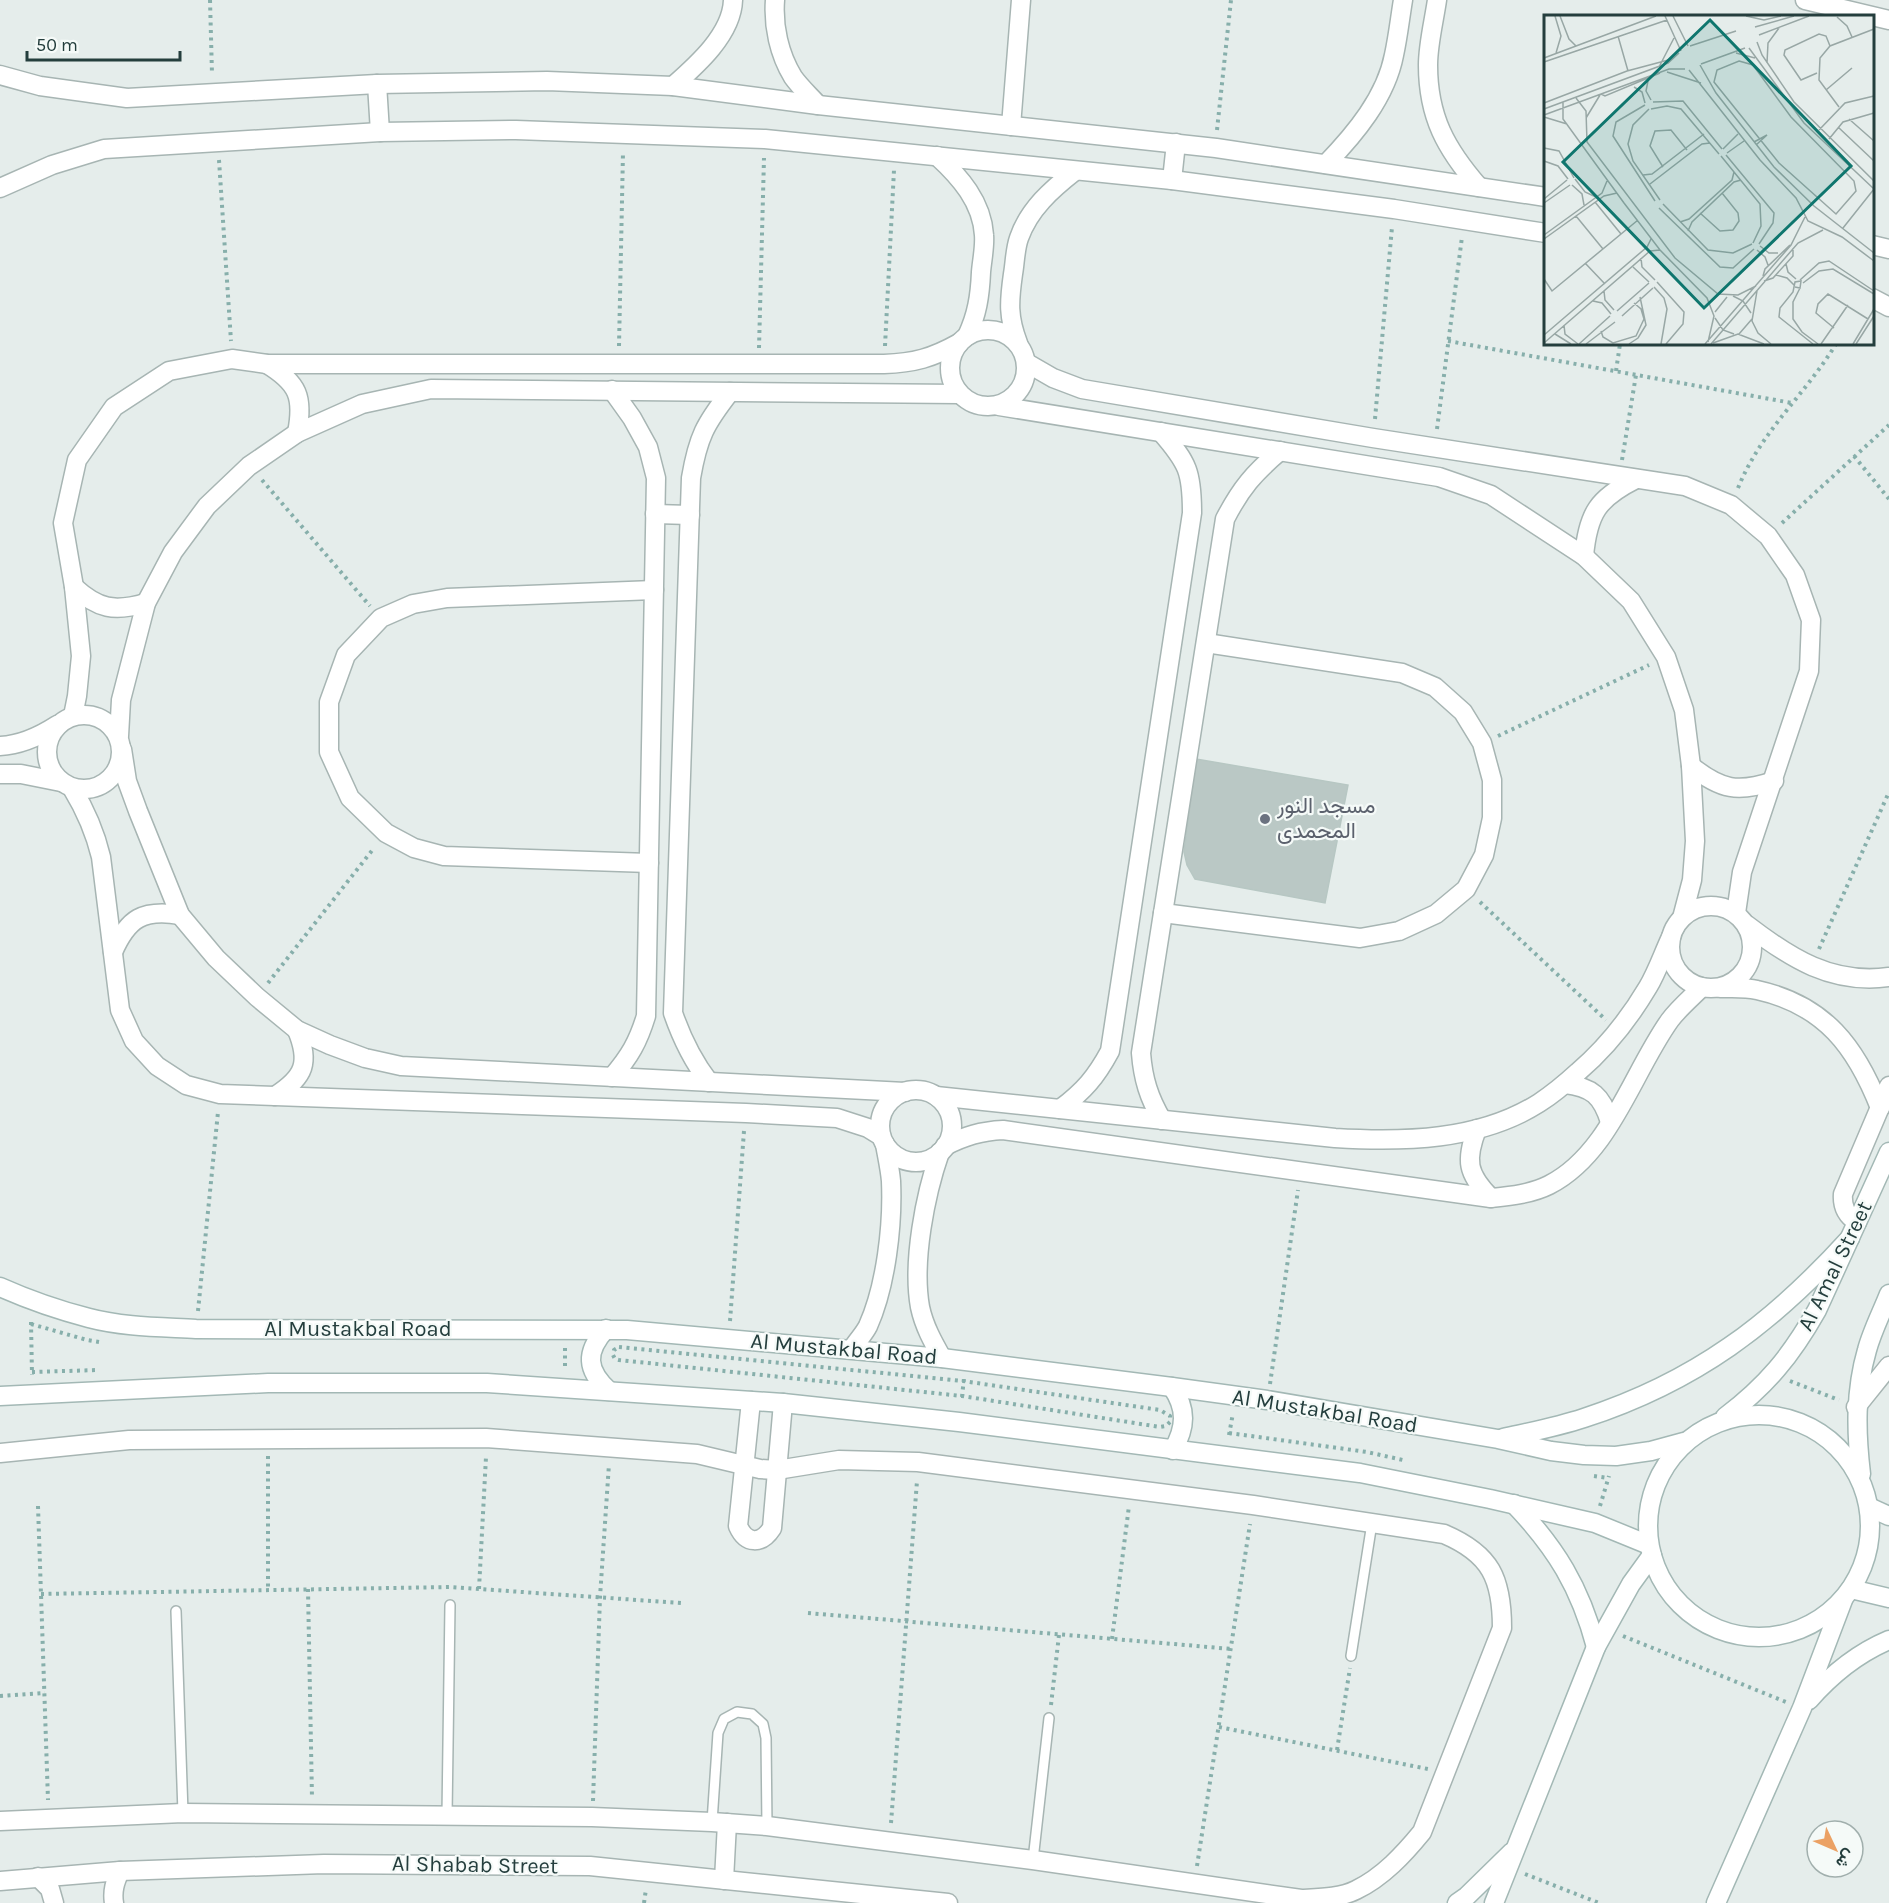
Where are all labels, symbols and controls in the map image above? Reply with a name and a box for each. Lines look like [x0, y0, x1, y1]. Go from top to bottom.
inset map [1544, 15, 1874, 345]
scale bar [27, 24, 180, 62]
text: 50 m [36, 34, 78, 56]
place label: مسجد النور المحمدى [1276, 793, 1375, 844]
marker: مسجد النور المحمدى [1258, 812, 1272, 826]
street label: Al Amal Street [1792, 1197, 1878, 1335]
street label: Al Mustakbal Road [264, 1316, 452, 1342]
street label: Al Mustakbal Road [749, 1328, 939, 1370]
street label: Al Mustakbal Road [1230, 1383, 1420, 1439]
north arrow [1805, 1819, 1865, 1879]
text: ش [1832, 1846, 1859, 1873]
street label: Al Shabab Street [392, 1851, 558, 1879]

